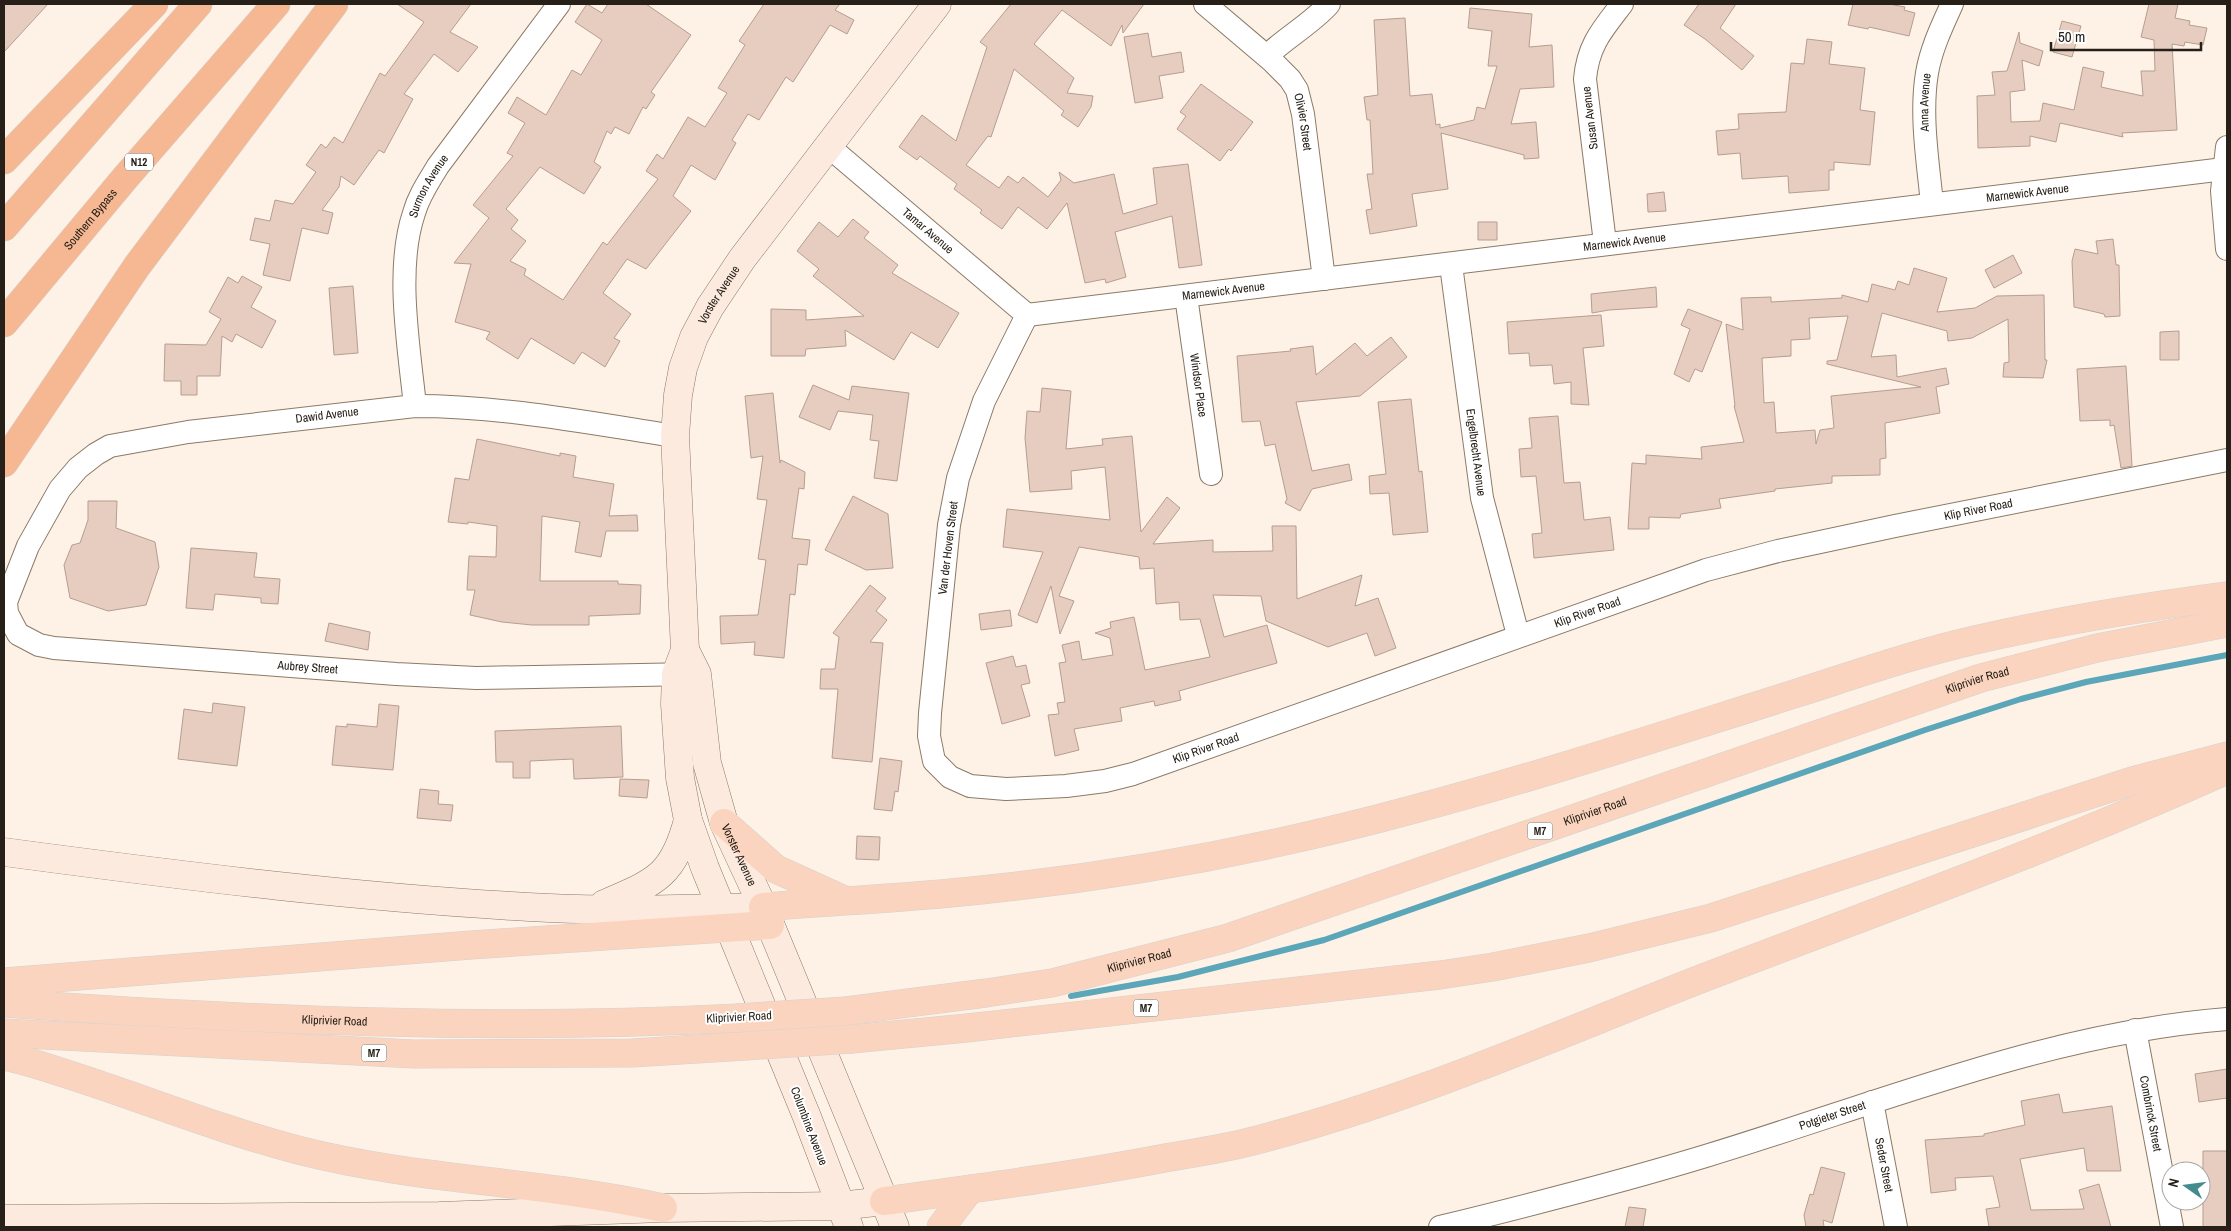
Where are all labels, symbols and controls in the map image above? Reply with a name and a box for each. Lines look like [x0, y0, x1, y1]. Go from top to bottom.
scale bar [2051, 20, 2201, 52]
text: 50 m [2058, 26, 2085, 47]
street label: Anna Avenue [1916, 72, 1935, 133]
street label: Susan Avenue [1578, 86, 1602, 150]
street label: Olivier Street [1290, 91, 1316, 152]
street label: Surmon Avenue [405, 151, 452, 220]
road number: N12 [125, 154, 153, 170]
street label: Marnewick Avenue [1985, 180, 2070, 206]
street label: Southern Bypass [60, 185, 121, 253]
street label: Tamar Avenue [899, 204, 957, 257]
street label: Marnewick Avenue [1582, 229, 1667, 255]
street label: Vorster Avenue [694, 262, 743, 327]
street label: Marnewick Avenue [1181, 278, 1266, 304]
street label: Windsor Place [1186, 352, 1211, 418]
street label: Dawid Avenue [295, 403, 359, 427]
street label: Engelbrecht Avenue [1462, 408, 1490, 497]
street label: Klip River Road [1943, 495, 2014, 524]
street label: Van der Hoven Street [934, 500, 962, 596]
street label: Klip River Road [1552, 593, 1623, 631]
street label: Aubrey Street [276, 657, 339, 678]
street label: Kliprivier Road [1943, 663, 2011, 698]
street label: Klip River Road [1170, 729, 1241, 767]
street label: Kliprivier Road [1561, 793, 1629, 830]
street label: Vorster Avenue [718, 821, 760, 889]
road number: M7 [1528, 822, 1552, 839]
street label: Kliprivier Road [1105, 945, 1173, 977]
road number: M7 [1134, 1000, 1158, 1016]
street label: Kliprivier Road [706, 1007, 772, 1027]
street label: Kliprivier Road [301, 1012, 368, 1030]
road number: M7 [362, 1044, 386, 1062]
street label: Combrinck Street [2136, 1074, 2166, 1153]
street label: Columbine Avenue [787, 1084, 831, 1168]
street label: Potgieter Street [1797, 1097, 1868, 1134]
street label: Seder Street [1871, 1136, 1897, 1194]
north arrow [2161, 1161, 2211, 1211]
text: N [2164, 1177, 2183, 1189]

